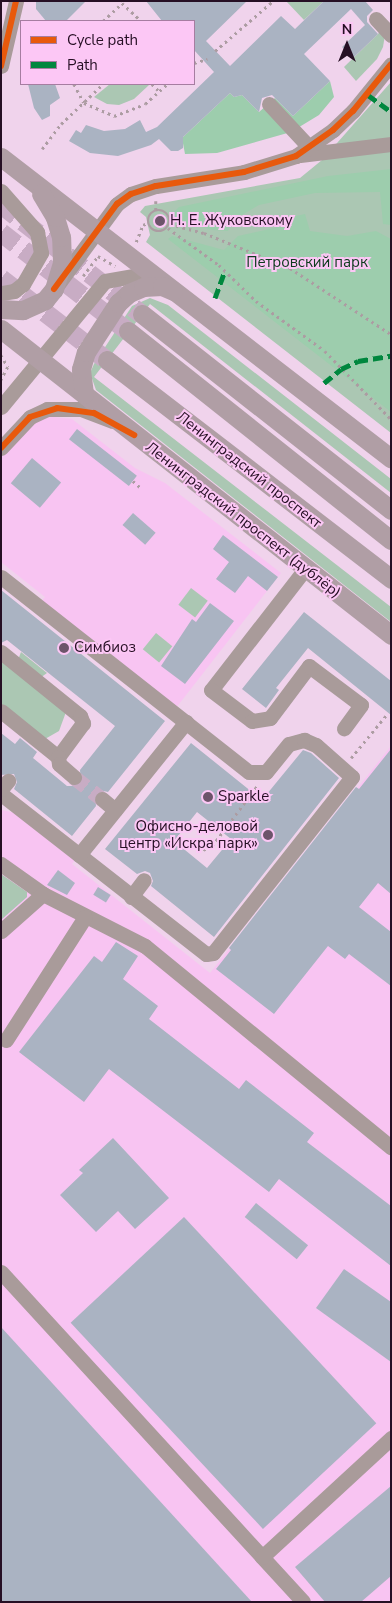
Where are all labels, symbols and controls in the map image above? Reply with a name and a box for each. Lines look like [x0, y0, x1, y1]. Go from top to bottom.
legend [20, 20, 195, 85]
north arrow [322, 20, 372, 70]
text: N [342, 20, 352, 39]
text: Cycle path [67, 30, 138, 50]
text: Path [67, 55, 98, 75]
place label: Н. Е. Жуковскому [170, 212, 293, 230]
marker: Н. Е. Жуковскому [154, 215, 166, 227]
park label: Петровский парк [246, 254, 368, 272]
street label: Ленинградский проспект [173, 408, 325, 532]
street label: Ленинградский проспект (дублёр) [142, 438, 344, 602]
place label: Симбиоз [74, 639, 136, 657]
marker: Симбиоз [58, 642, 70, 654]
place label: Sparkle [218, 788, 269, 806]
marker: Sparkle [202, 791, 214, 803]
place label: Офисно-деловой центр «Искра парк» [119, 817, 258, 852]
marker: Офисно-деловой центр «Искра парк» [262, 829, 274, 841]

